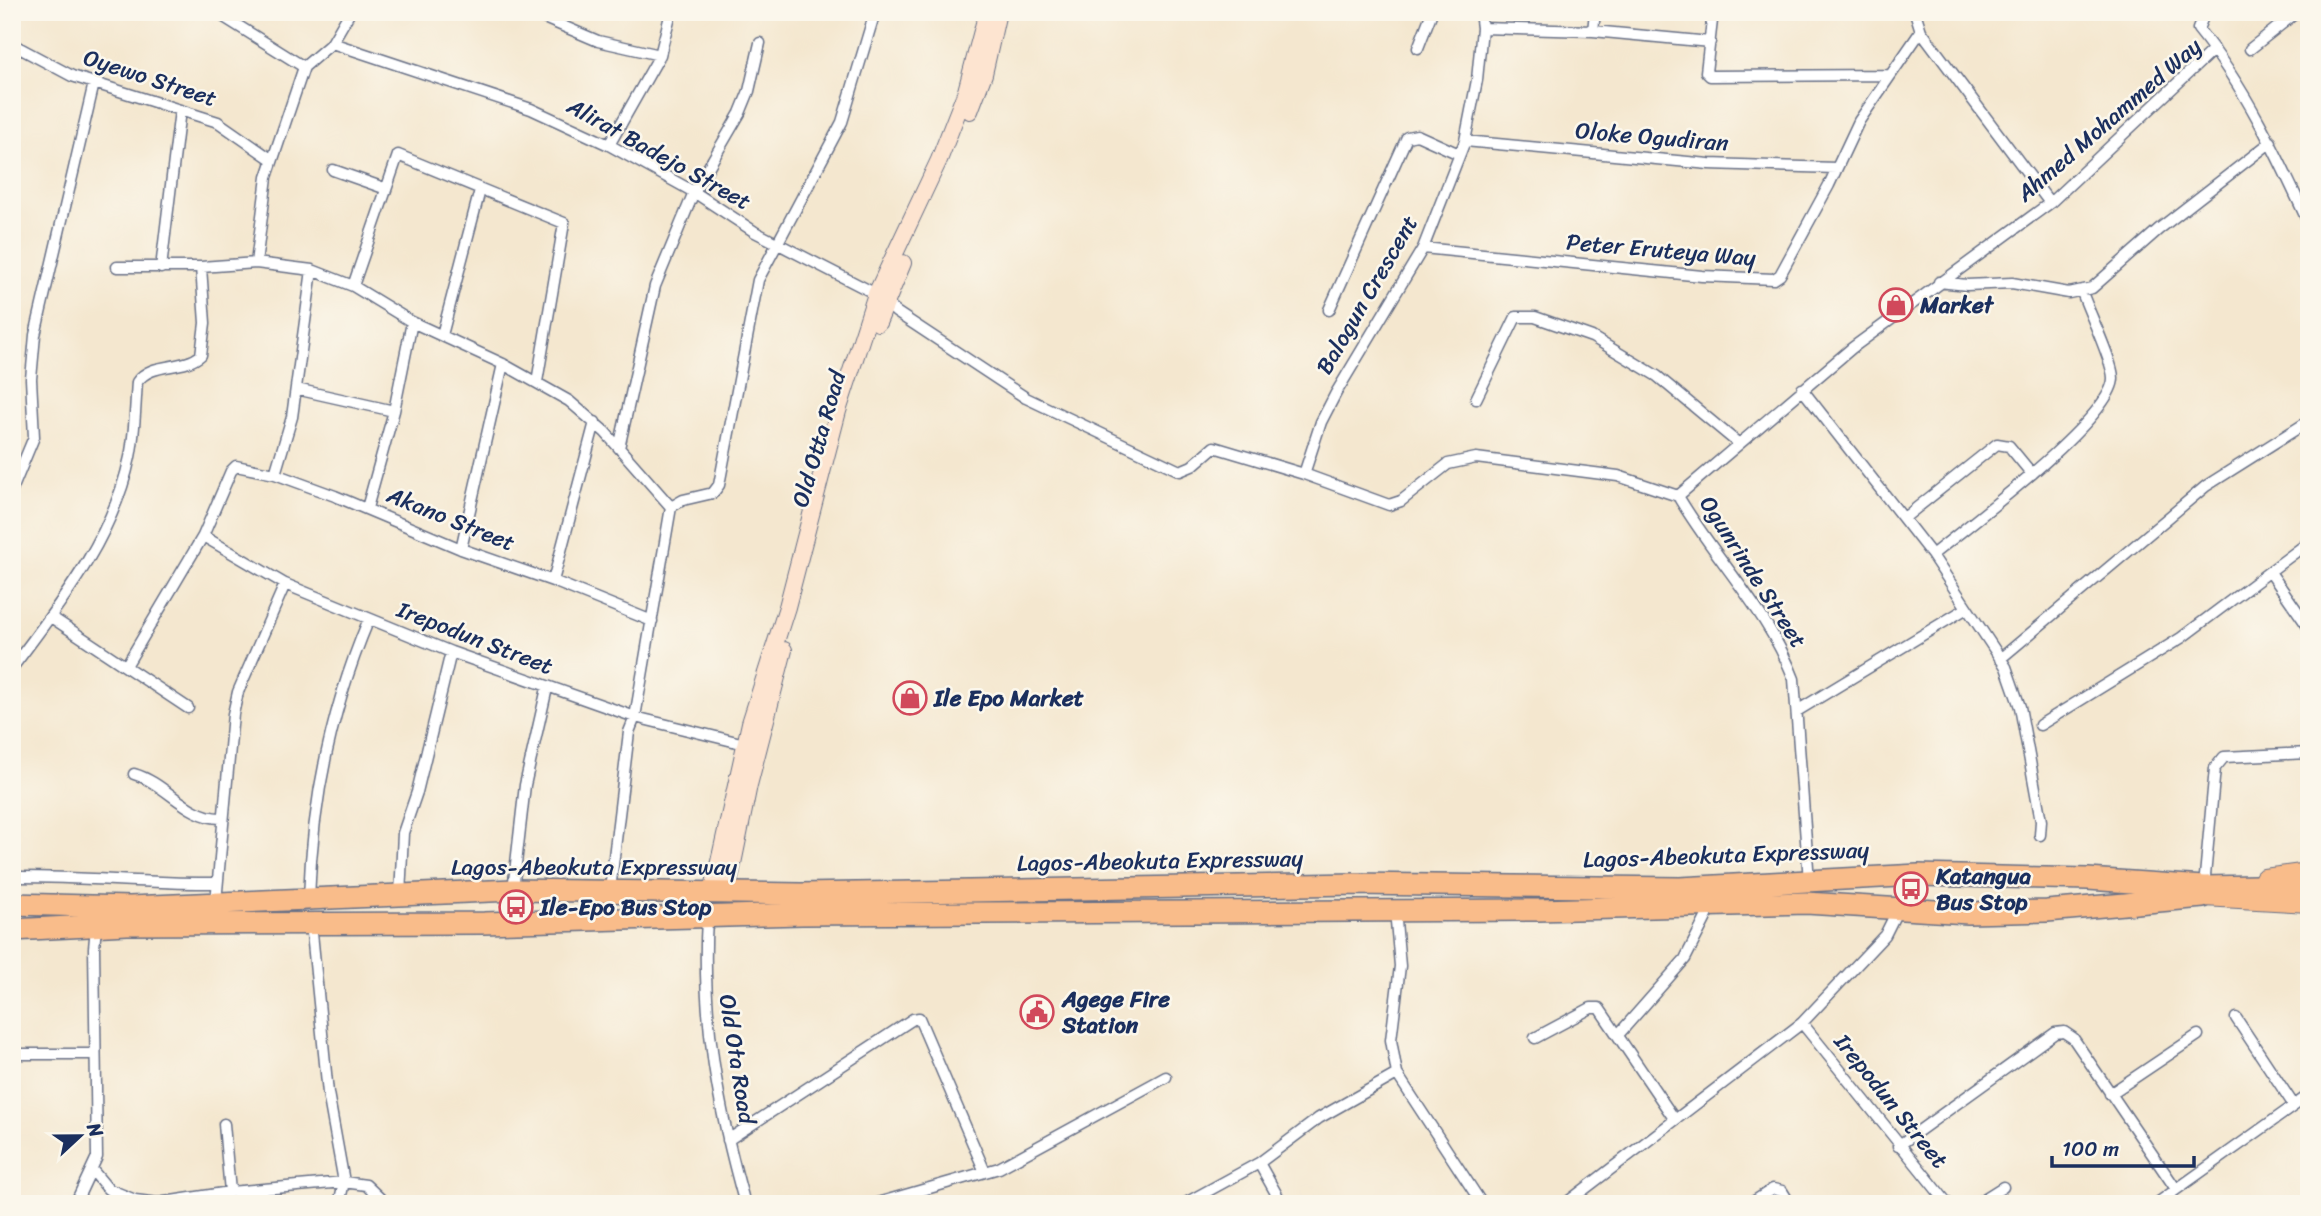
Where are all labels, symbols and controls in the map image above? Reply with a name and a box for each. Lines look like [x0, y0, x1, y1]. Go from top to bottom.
street label: Ahmed Mohammed Way [2006, 27, 2211, 213]
street label: Oyewo Street [78, 37, 222, 119]
street label: Alirat Badejo Street [558, 86, 759, 222]
street label: Oloke Ogudiran [1574, 110, 1731, 164]
street label: Balogun Crescent [1305, 207, 1429, 383]
street label: Peter Eruteya Way [1565, 221, 1758, 279]
place label: Market [1919, 285, 1995, 326]
shop icon: Market [1877, 286, 1915, 324]
street label: Old Otta Road [780, 364, 859, 512]
street label: Akano Street [380, 474, 521, 563]
street label: Ogunrinde Street [1688, 487, 1818, 657]
street label: Irepodun Street [390, 589, 559, 687]
place label: Ile Epo Market [933, 678, 1084, 719]
shop icon: Ile Epo Market [891, 679, 929, 717]
street label: Lagos-Abeokuta Expressway [1582, 830, 1870, 880]
street label: Lagos-Abeokuta Expressway [1017, 838, 1304, 884]
street label: Lagos-Abeokuta Expressway [451, 847, 737, 888]
place label: Katangua Bus Stop [1935, 856, 2031, 923]
bus stop icon: Katangua Bus Stop [1892, 870, 1930, 908]
place label: Ile-Epo Bus Stop [539, 887, 712, 928]
bus stop icon: Ile-Epo Bus Stop [497, 888, 535, 926]
place label: Agege Fire Station [1061, 979, 1170, 1046]
street label: Old Ota Road [707, 991, 768, 1129]
public building icon: Agege Fire Station [1018, 993, 1056, 1031]
street label: Irepodun Street [1823, 1023, 1959, 1178]
north arrow [46, 1100, 116, 1170]
text: N [77, 1117, 113, 1143]
scale bar [2052, 1125, 2193, 1169]
text: 100 m [2062, 1130, 2119, 1168]

